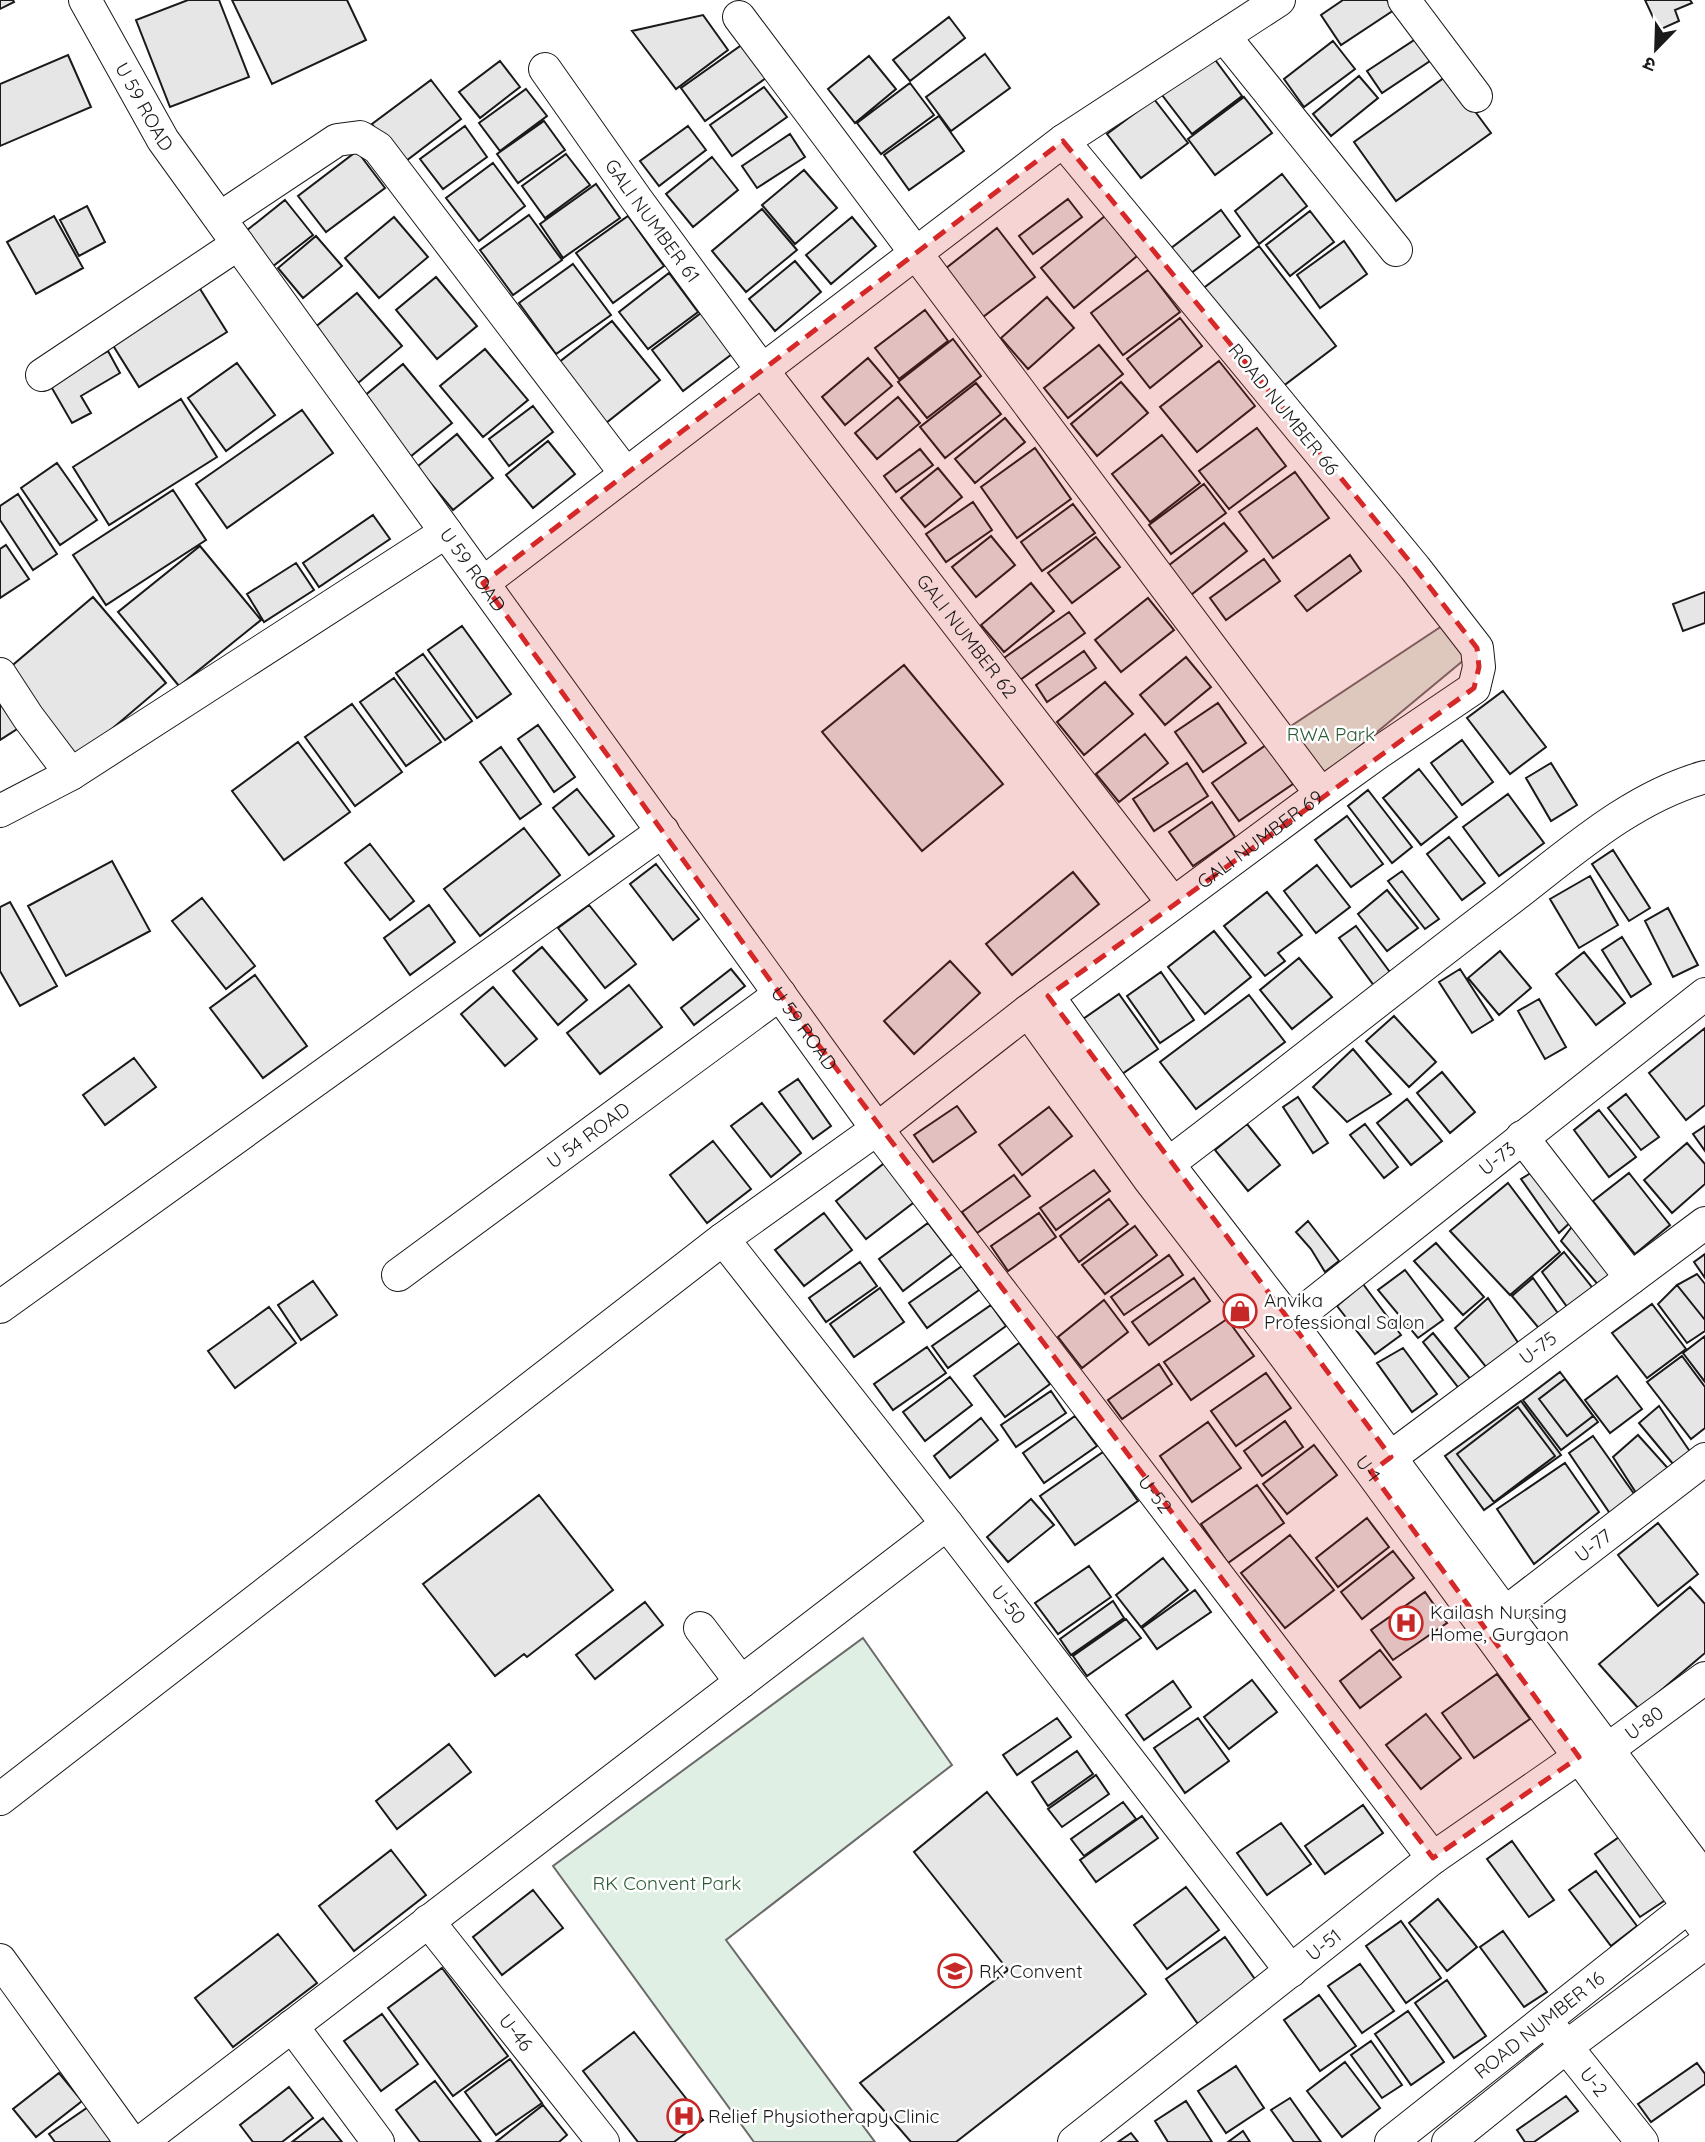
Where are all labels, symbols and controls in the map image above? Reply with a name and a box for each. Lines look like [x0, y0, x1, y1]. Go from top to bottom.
north arrow [1621, 14, 1691, 84]
text: उ [1639, 51, 1659, 78]
street label: U 59 ROAD [110, 58, 179, 156]
street label: GALI NUMBER 61 [600, 154, 706, 287]
street label: ROAD NUMBER 66 [1223, 338, 1345, 480]
street label: U 59 ROAD [435, 523, 511, 616]
street label: GALI NUMBER 62 [912, 569, 1023, 703]
park label: RWA Park [1287, 722, 1375, 746]
street label: GALI NUMBER 69 [1192, 785, 1328, 894]
street label: U 59 ROAD [766, 982, 843, 1075]
street label: U 54 ROAD [542, 1097, 634, 1174]
street label: U-73 [1474, 1136, 1521, 1180]
place label: Anvika Professional Salon [1264, 1288, 1425, 1334]
shop icon: Anvika Professional Salon [1221, 1292, 1259, 1330]
street label: U-75 [1514, 1326, 1561, 1370]
street label: U-1 [1351, 1450, 1386, 1486]
street label: U-52 [1133, 1470, 1178, 1518]
street label: U-77 [1570, 1523, 1616, 1567]
street label: U-50 [986, 1580, 1031, 1629]
place label: Kailash Nursing Home, Gurgaon [1430, 1600, 1569, 1646]
hospital icon: Kailash Nursing Home, Gurgaon [1387, 1604, 1425, 1642]
street label: U-80 [1620, 1701, 1668, 1745]
park label: RK Convent Park [592, 1871, 742, 1895]
street label: U-51 [1301, 1923, 1346, 1966]
school or university icon: RK Convent [936, 1952, 974, 1990]
place label: RK Convent [979, 1959, 1083, 1983]
street label: ROAD NUMBER 16 [1469, 1966, 1609, 2084]
street label: U-46 [494, 2009, 538, 2056]
street label: U-2 [1575, 2062, 1613, 2101]
hospital icon: Relief Physiotherapy Clinic [665, 2097, 703, 2135]
place label: Relief Physiotherapy Clinic [708, 2104, 940, 2128]

